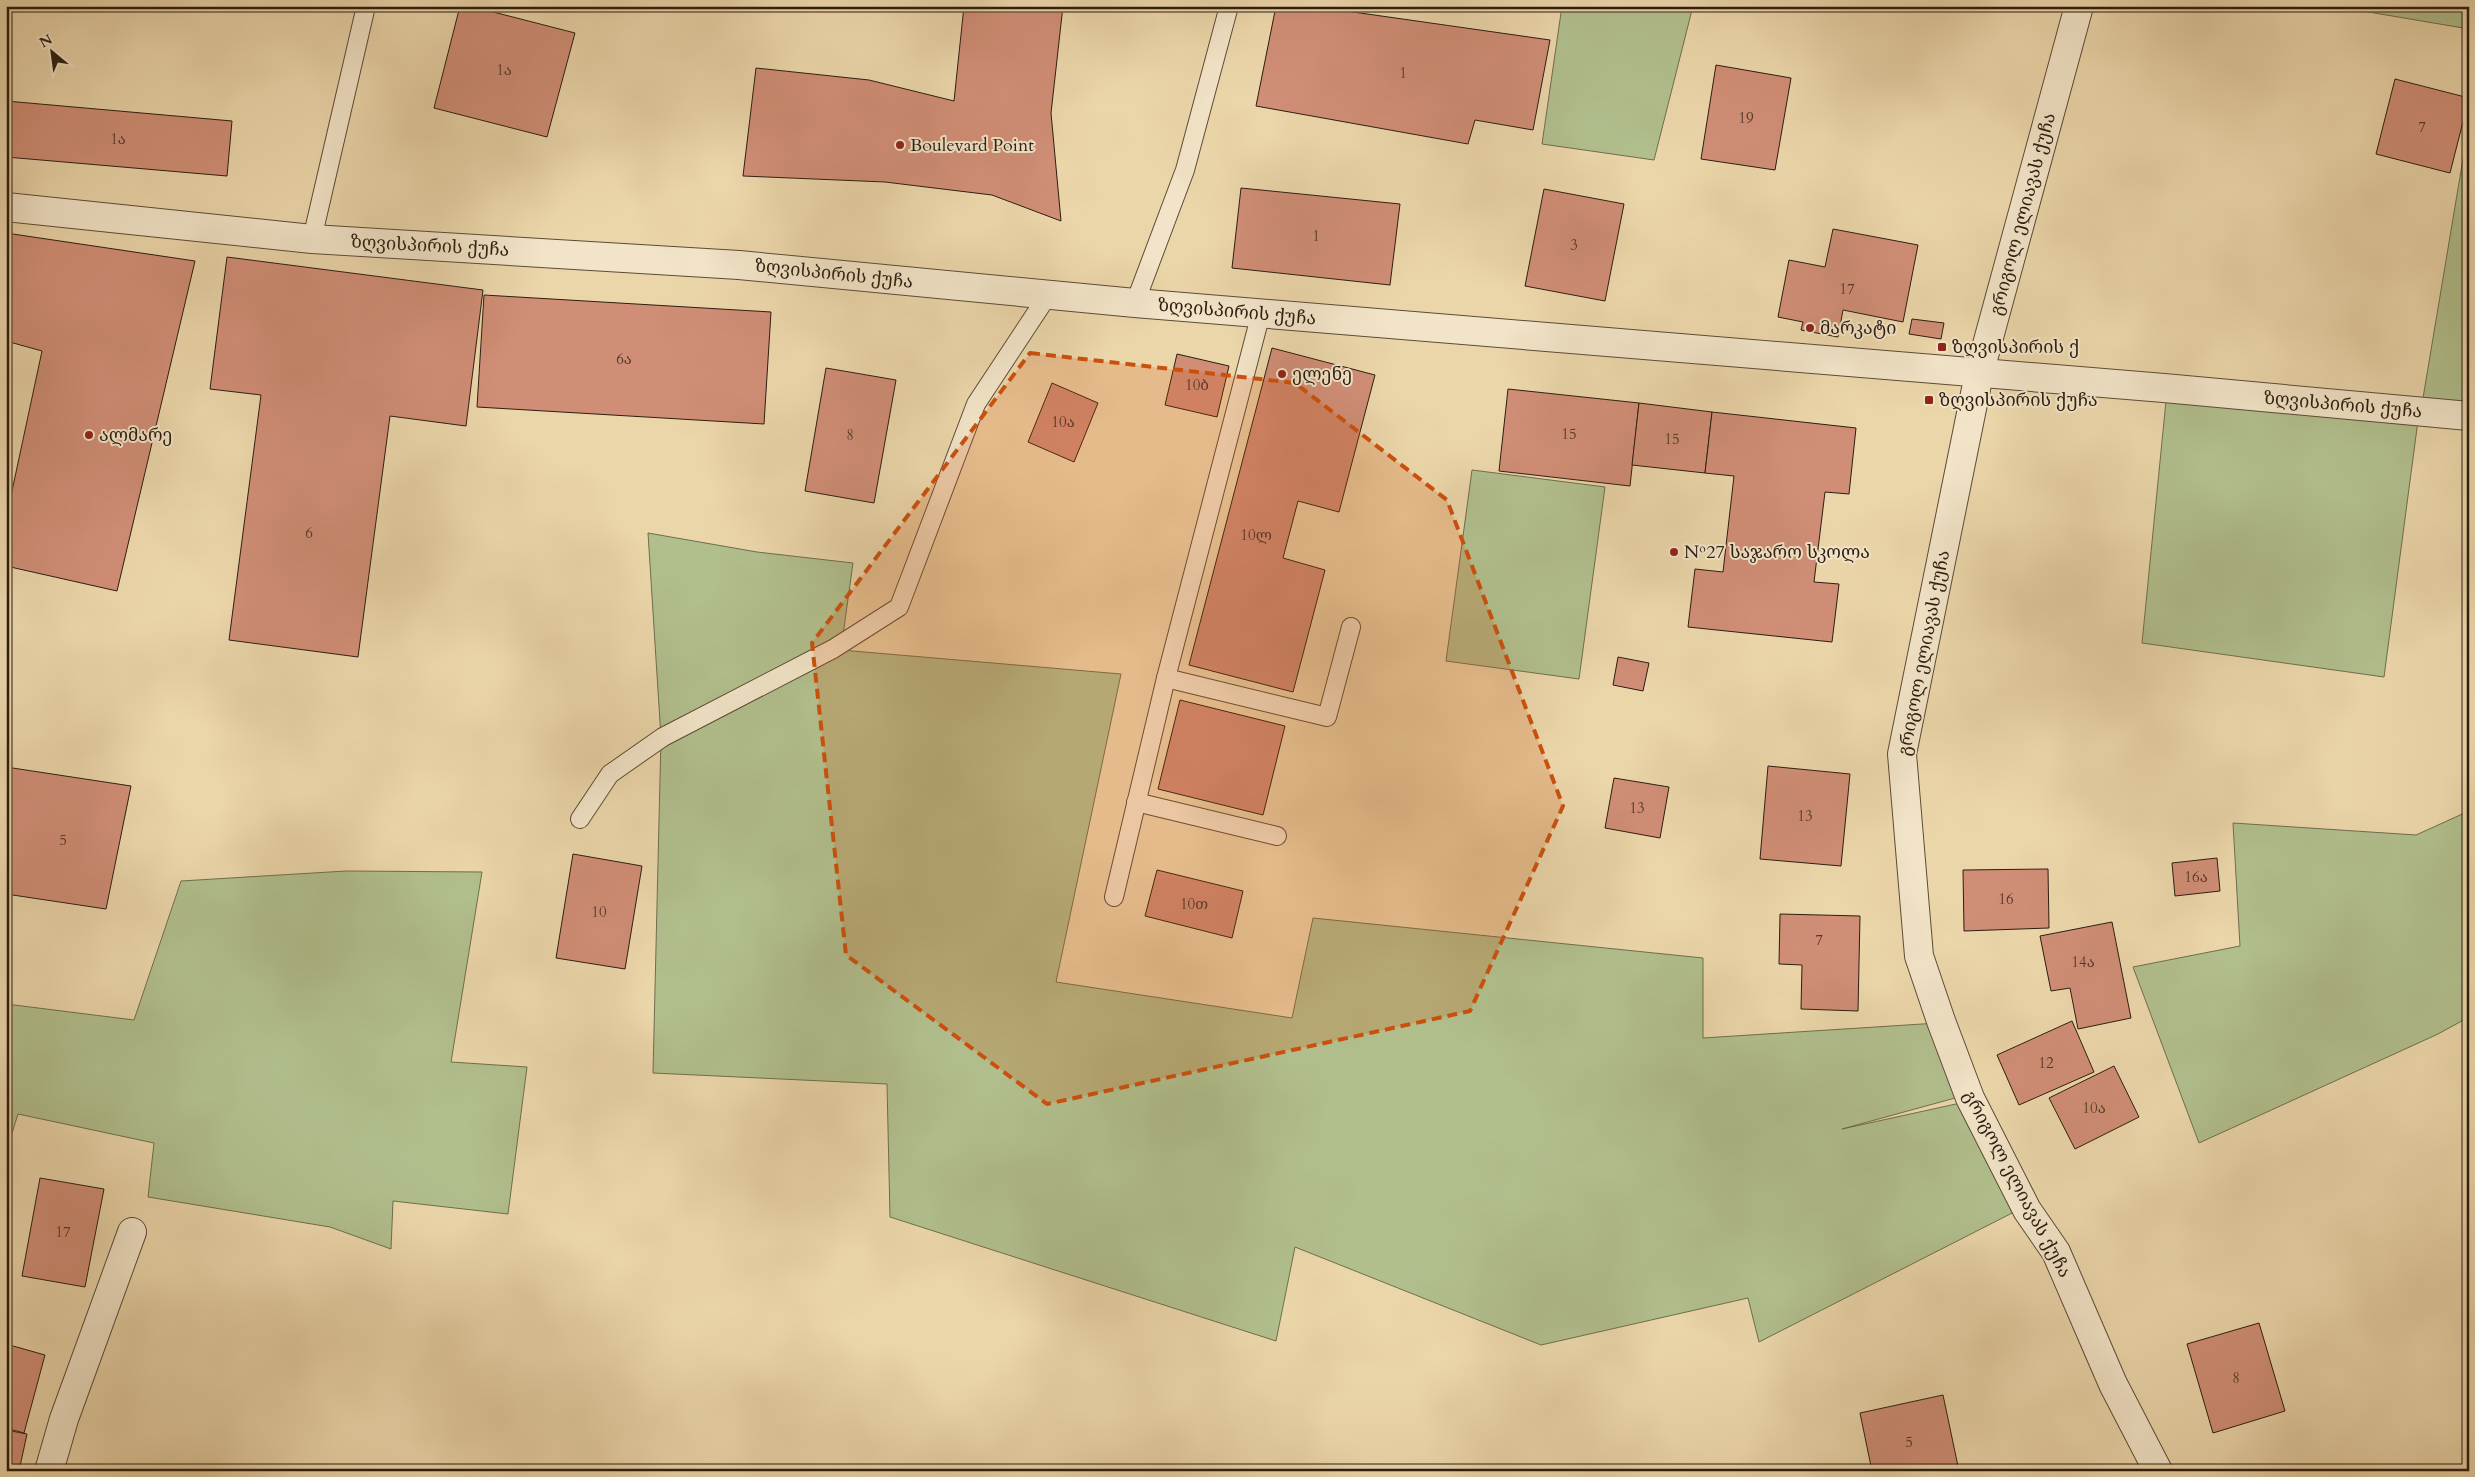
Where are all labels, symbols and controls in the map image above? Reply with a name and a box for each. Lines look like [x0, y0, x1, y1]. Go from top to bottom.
north arrow [28, 28, 78, 78]
text: N [36, 30, 56, 52]
house number: 1ა [496, 60, 512, 80]
house number: 1 [1399, 63, 1407, 83]
house number: 19 [1738, 108, 1754, 128]
street label: გრიგოლ ელიავას ქუჩა [1984, 110, 2062, 318]
house number: 7 [2418, 117, 2426, 137]
house number: 1ა [110, 129, 126, 149]
place label: Boulevard Point [910, 133, 1034, 158]
marker: Boulevard Point [894, 139, 906, 151]
house number: 1 [1312, 226, 1320, 246]
street label: ზღვისპირის ქუჩა [350, 229, 510, 263]
house number: 3 [1570, 235, 1578, 255]
street label: ზღვისპირის ქუჩა [754, 253, 914, 295]
house number: 17 [1839, 279, 1855, 299]
street label: ზღვისპირის ქუჩა [1157, 293, 1317, 331]
place label: მარკატი [1820, 316, 1896, 341]
marker: მარკატი [1804, 322, 1816, 334]
place label: ზღვისპირის ქ [1952, 335, 2079, 360]
marker: ზღვისპირის ქ [1936, 341, 1948, 353]
house number: 6ა [616, 349, 632, 369]
place label: ელენე [1292, 362, 1352, 387]
marker: ელენე [1276, 368, 1288, 380]
house number: 10ბ [1185, 375, 1209, 395]
street label: ზღვისპირის ქუჩა [2263, 386, 2423, 424]
place label: ზღვისპირის ქუჩა [1939, 388, 2098, 413]
marker: ზღვისპირის ქუჩა [1923, 394, 1935, 406]
house number: 10ა [1051, 412, 1075, 432]
place label: ალმარე [99, 423, 173, 448]
house number: 15 [1561, 424, 1577, 444]
house number: 8 [846, 425, 854, 445]
marker: ალმარე [83, 429, 95, 441]
house number: 15 [1664, 429, 1680, 449]
house number: 6 [305, 523, 313, 543]
house number: 10ლ [1240, 525, 1272, 545]
place label: №27 საჯარო სკოლა [1684, 540, 1870, 565]
marker: №27 საჯარო სკოლა [1668, 546, 1680, 558]
street label: გრიგოლ ელიავას ქუჩა [1892, 548, 1956, 758]
house number: 13 [1629, 798, 1645, 818]
house number: 13 [1797, 806, 1813, 826]
house number: 5 [59, 830, 67, 850]
house number: 16ა [2184, 867, 2208, 887]
house number: 16 [1998, 889, 2014, 909]
house number: 10თ [1180, 894, 1208, 914]
house number: 10 [591, 902, 607, 922]
house number: 7 [1815, 930, 1823, 950]
house number: 14ა [2071, 952, 2095, 972]
house number: 12 [2038, 1053, 2054, 1073]
street label: გრიგოლ ელიავას ქუჩა [1957, 1086, 2077, 1282]
house number: 10ა [2082, 1098, 2106, 1118]
house number: 17 [55, 1222, 71, 1242]
house number: 8 [2232, 1368, 2240, 1388]
house number: 5 [1905, 1432, 1913, 1452]

